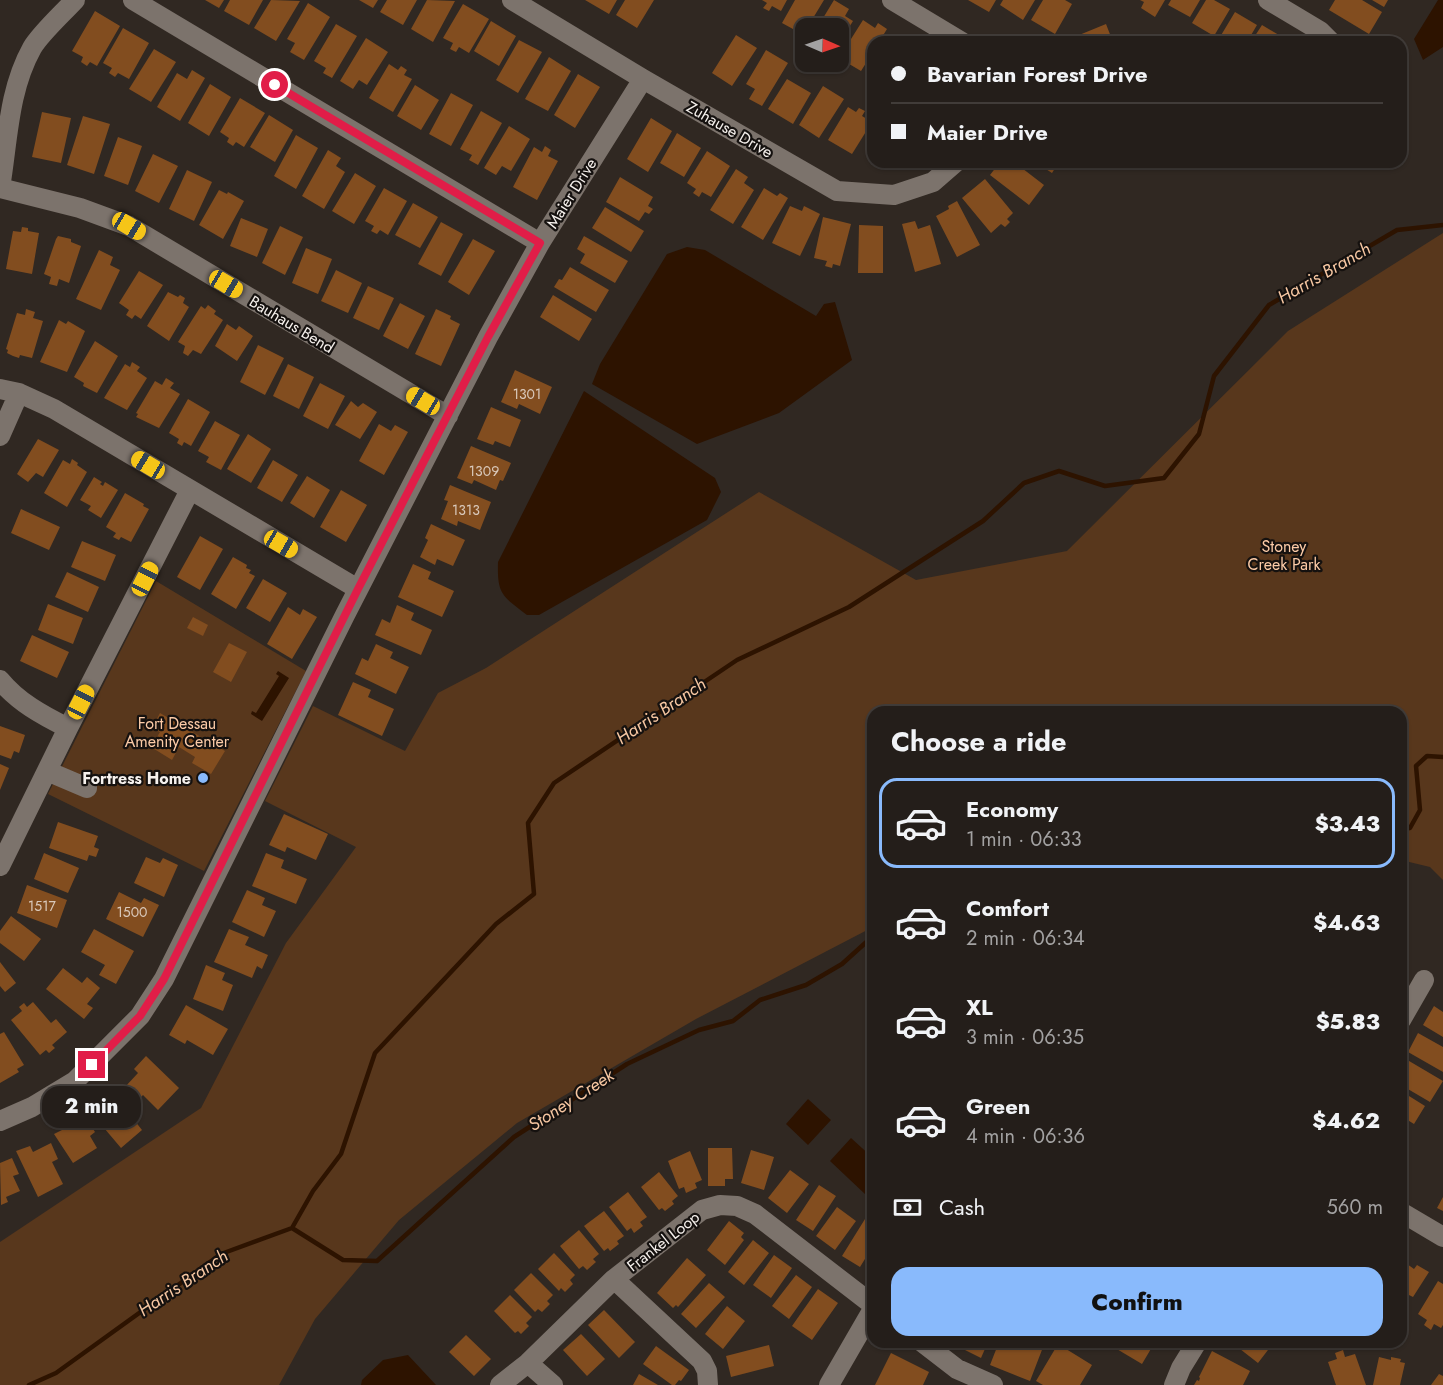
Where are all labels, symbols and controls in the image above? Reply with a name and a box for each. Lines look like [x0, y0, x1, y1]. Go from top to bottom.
north arrow [795, 18, 849, 72]
map controls [795, 18, 849, 72]
text: Bavarian Forest Drive [927, 58, 1148, 90]
route start [261, 71, 288, 98]
street label: Zuhause Drive [682, 95, 777, 163]
text: Maier Drive [927, 116, 1048, 148]
street label: Maier Drive [541, 154, 602, 233]
car [109, 209, 149, 243]
water label: Harris Branch [1273, 236, 1375, 310]
car [206, 267, 246, 301]
street label: Bauhaus Bend [245, 290, 339, 359]
car [403, 384, 443, 418]
house number: 1301 [513, 384, 541, 404]
car [128, 448, 168, 482]
house number: 1309 [469, 461, 499, 481]
house number: 1313 [452, 500, 480, 520]
car [261, 527, 301, 561]
park label: Stoney Creek Park [1247, 535, 1321, 576]
car [129, 559, 161, 599]
water label: Harris Branch [611, 671, 711, 751]
car [65, 682, 97, 722]
park label: Fort Dessau Amenity Center [125, 712, 230, 753]
text: Choose a ride [891, 722, 1066, 761]
place label: Fortress Home [82, 767, 191, 790]
marker: Fortress Home [196, 771, 210, 785]
text: Economy [966, 793, 1058, 825]
icon: car [894, 796, 948, 850]
text: $3.43 [1315, 807, 1380, 839]
text: 1 min · 06:33 [966, 825, 1082, 854]
text: Comfort [966, 892, 1049, 924]
icon: car [894, 895, 948, 949]
house number: 1517 [28, 896, 57, 916]
house number: 1500 [117, 902, 148, 922]
text: $4.63 [1313, 906, 1380, 938]
text: 2 min · 06:34 [966, 924, 1085, 953]
text: XL [966, 991, 993, 1023]
icon: car [894, 994, 948, 1048]
text: $5.83 [1316, 1005, 1380, 1037]
text: 3 min · 06:35 [966, 1023, 1084, 1052]
route end [78, 1051, 105, 1078]
water label: Stoney Creek [523, 1062, 620, 1138]
callout: 2 min [42, 1086, 142, 1128]
text: Green [966, 1090, 1030, 1122]
text: 2 min [65, 1092, 118, 1121]
icon: car [894, 1093, 948, 1147]
text: $4.62 [1312, 1104, 1380, 1136]
text: 4 min · 06:36 [966, 1122, 1085, 1151]
icon: cash [891, 1191, 924, 1224]
text: Cash [939, 1191, 985, 1223]
text: 560 m [1327, 1193, 1383, 1222]
street label: Frankel Loop [622, 1206, 705, 1277]
water label: Harris Branch [133, 1243, 233, 1323]
button: Confirm [891, 1267, 1383, 1336]

